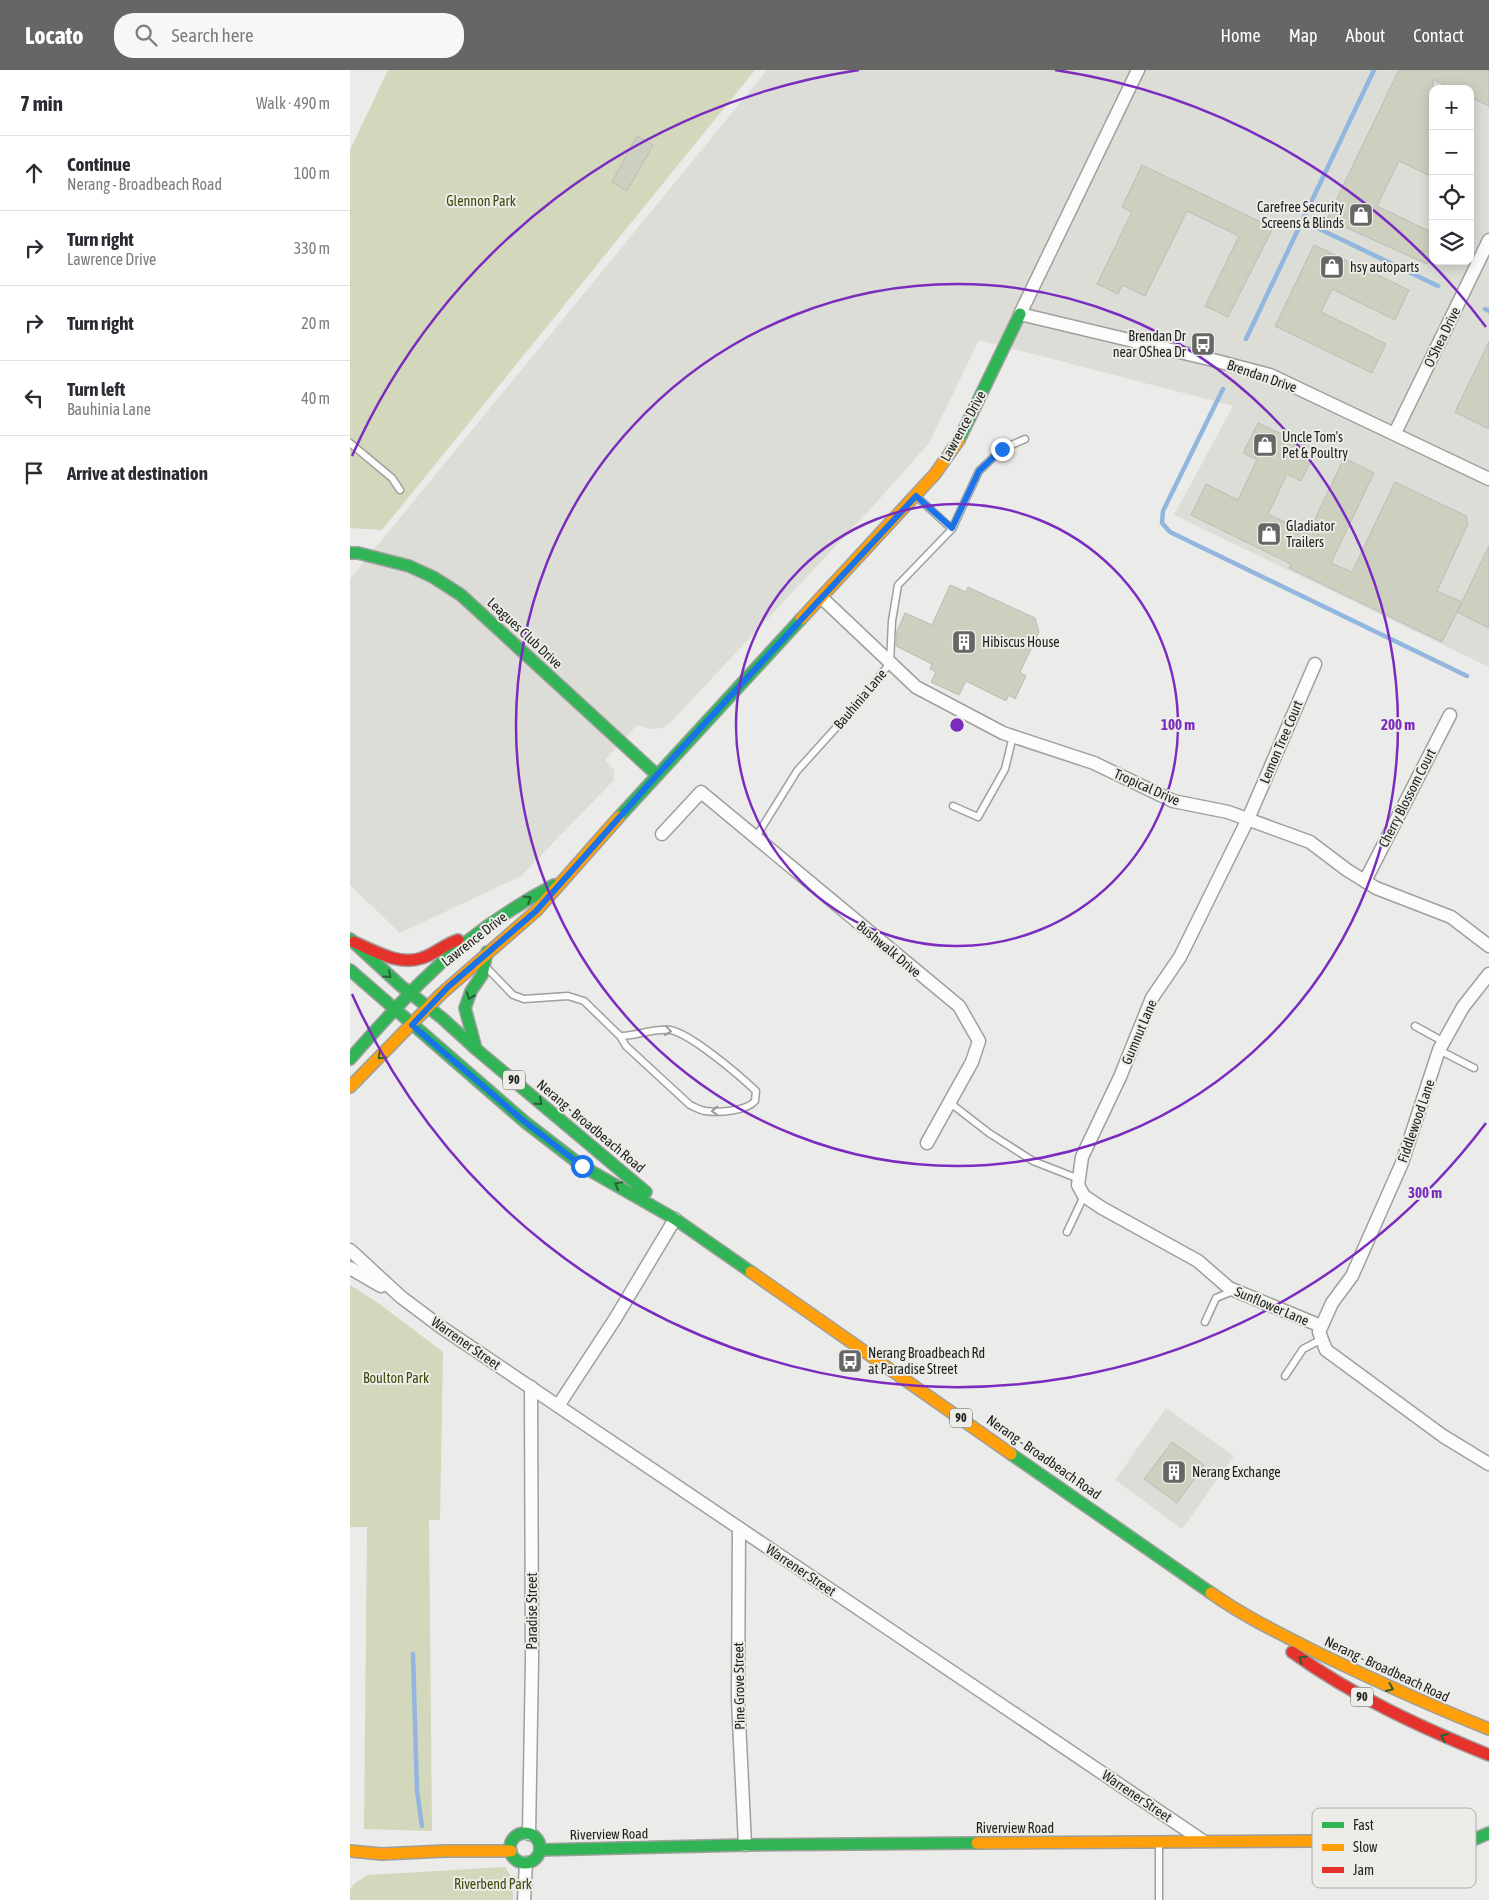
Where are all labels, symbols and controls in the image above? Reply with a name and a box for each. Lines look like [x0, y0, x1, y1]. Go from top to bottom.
search box [114, 13, 464, 58]
icon: search [132, 21, 160, 49]
text: Locato [25, 22, 84, 49]
text: Search here [172, 24, 254, 46]
text: Home [1221, 25, 1261, 46]
text: Map [1289, 25, 1318, 46]
text: About [1346, 25, 1385, 46]
text: Contact [1413, 25, 1464, 46]
map controls [1429, 85, 1474, 265]
button: + [1429, 85, 1474, 130]
text: 7 min [20, 91, 63, 115]
text: Walk · 490 m [256, 94, 330, 112]
button: − [1429, 130, 1474, 175]
text: Continue [67, 153, 131, 175]
icon: ahead [20, 159, 48, 187]
text: 100 m [294, 164, 330, 182]
text: Nerang - Broadbeach Road [67, 175, 222, 193]
button: locate [1429, 175, 1474, 220]
park label: Glennon Park [446, 193, 516, 209]
place label: Carefree Security Screens & Blinds [1257, 199, 1344, 231]
shop icon: Carefree Security Screens & Blinds [1348, 202, 1374, 228]
button: layers [1429, 220, 1474, 265]
text: Turn right [67, 228, 134, 250]
icon: right [20, 234, 48, 262]
text: 330 m [294, 239, 330, 257]
text: Lawrence Drive [67, 250, 156, 268]
shop icon: hsy autoparts [1319, 254, 1345, 280]
place label: hsy autoparts [1350, 259, 1419, 275]
street label: O'Shea Drive [1421, 304, 1463, 370]
icon: right [20, 309, 48, 337]
text: Turn right [67, 312, 134, 334]
text: 20 m [301, 314, 330, 332]
place label: Brendan Dr near OShea Dr [1113, 328, 1187, 360]
bus stop icon: Brendan Dr near OShea Dr [1190, 331, 1216, 357]
street label: Brendan Drive [1225, 357, 1299, 395]
text: Turn left [67, 378, 125, 400]
icon: left [20, 384, 48, 412]
street label: Lawrence Drive [937, 388, 989, 464]
text: 40 m [301, 389, 330, 407]
text: Bauhinia Lane [67, 400, 151, 418]
place label: Uncle Tom's Pet & Poultry [1282, 429, 1348, 461]
shop icon: Uncle Tom's Pet & Poultry [1252, 432, 1278, 458]
route end [991, 438, 1014, 461]
icon: arrive [20, 459, 48, 487]
text: Arrive at destination [67, 462, 208, 484]
place label: Gladiator Trailers [1286, 518, 1335, 550]
shop icon: Gladiator Trailers [1256, 521, 1282, 547]
street label: Leagues Club Drive [484, 594, 566, 672]
building icon: Hibiscus House [951, 629, 977, 655]
place label: Hibiscus House [982, 634, 1060, 650]
street label: Bauhinia Lane [830, 666, 890, 732]
street label: Lemon Tree Court [1256, 698, 1306, 786]
centre of rings [948, 716, 966, 734]
text: 100 m [1161, 716, 1195, 733]
text: 200 m [1381, 716, 1415, 733]
street label: Cherry Blossom Court [1375, 746, 1439, 850]
street label: Tropical Drive [1112, 765, 1182, 809]
one-way arrow [522, 895, 531, 905]
street label: Lawrence Drive [438, 909, 510, 969]
street label: Bushwalk Drive [854, 918, 924, 980]
one-way arrow [383, 969, 392, 978]
one-way arrow [465, 991, 476, 1000]
street label: Gumnut Lane [1118, 997, 1160, 1067]
one-way arrow [664, 1025, 672, 1036]
one-way arrow [378, 1050, 387, 1059]
road number: 90 [503, 1070, 525, 1090]
street label: Nerang - Broadbeach Road [534, 1076, 648, 1176]
street label: Fiddlewood Lane [1394, 1077, 1438, 1165]
one-way arrow [534, 1096, 543, 1105]
one-way arrow [710, 1106, 718, 1116]
route start [571, 1155, 594, 1178]
one-way arrow [614, 1182, 623, 1192]
text: 300 m [1408, 1184, 1442, 1201]
street label: Sunflower Lane [1233, 1283, 1311, 1329]
street label: Warrener Street [428, 1313, 504, 1373]
place label: Nerang Broadbeach Rd at Paradise Street [868, 1345, 985, 1377]
bus stop icon: Nerang Broadbeach Rd at Paradise Street [837, 1348, 863, 1374]
park label: Boulton Park [363, 1370, 429, 1386]
road number: 90 [950, 1409, 972, 1428]
street label: Nerang - Broadbeach Road [984, 1412, 1104, 1502]
building icon: Nerang Exchange [1161, 1459, 1187, 1485]
place label: Nerang Exchange [1192, 1464, 1281, 1480]
street label: Warrener Street [763, 1541, 839, 1599]
street label: Paradise Street [524, 1572, 540, 1650]
street label: Nerang - Broadbeach Road [1322, 1633, 1452, 1705]
street label: Pine Grove Street [730, 1642, 748, 1730]
one-way arrow [1298, 1655, 1307, 1665]
one-way arrow [1385, 1682, 1394, 1692]
road number: 90 [1351, 1688, 1373, 1706]
one-way arrow [1440, 1732, 1449, 1743]
street label: Warrener Street [1099, 1767, 1175, 1825]
legend [1312, 1808, 1476, 1888]
text: Fast [1353, 1817, 1374, 1833]
street label: Riverview Road [976, 1820, 1054, 1836]
street label: Riverview Road [570, 1825, 648, 1843]
text: Slow [1353, 1839, 1378, 1855]
text: Jam [1353, 1862, 1374, 1878]
park label: Riverbend Park [454, 1876, 532, 1892]

